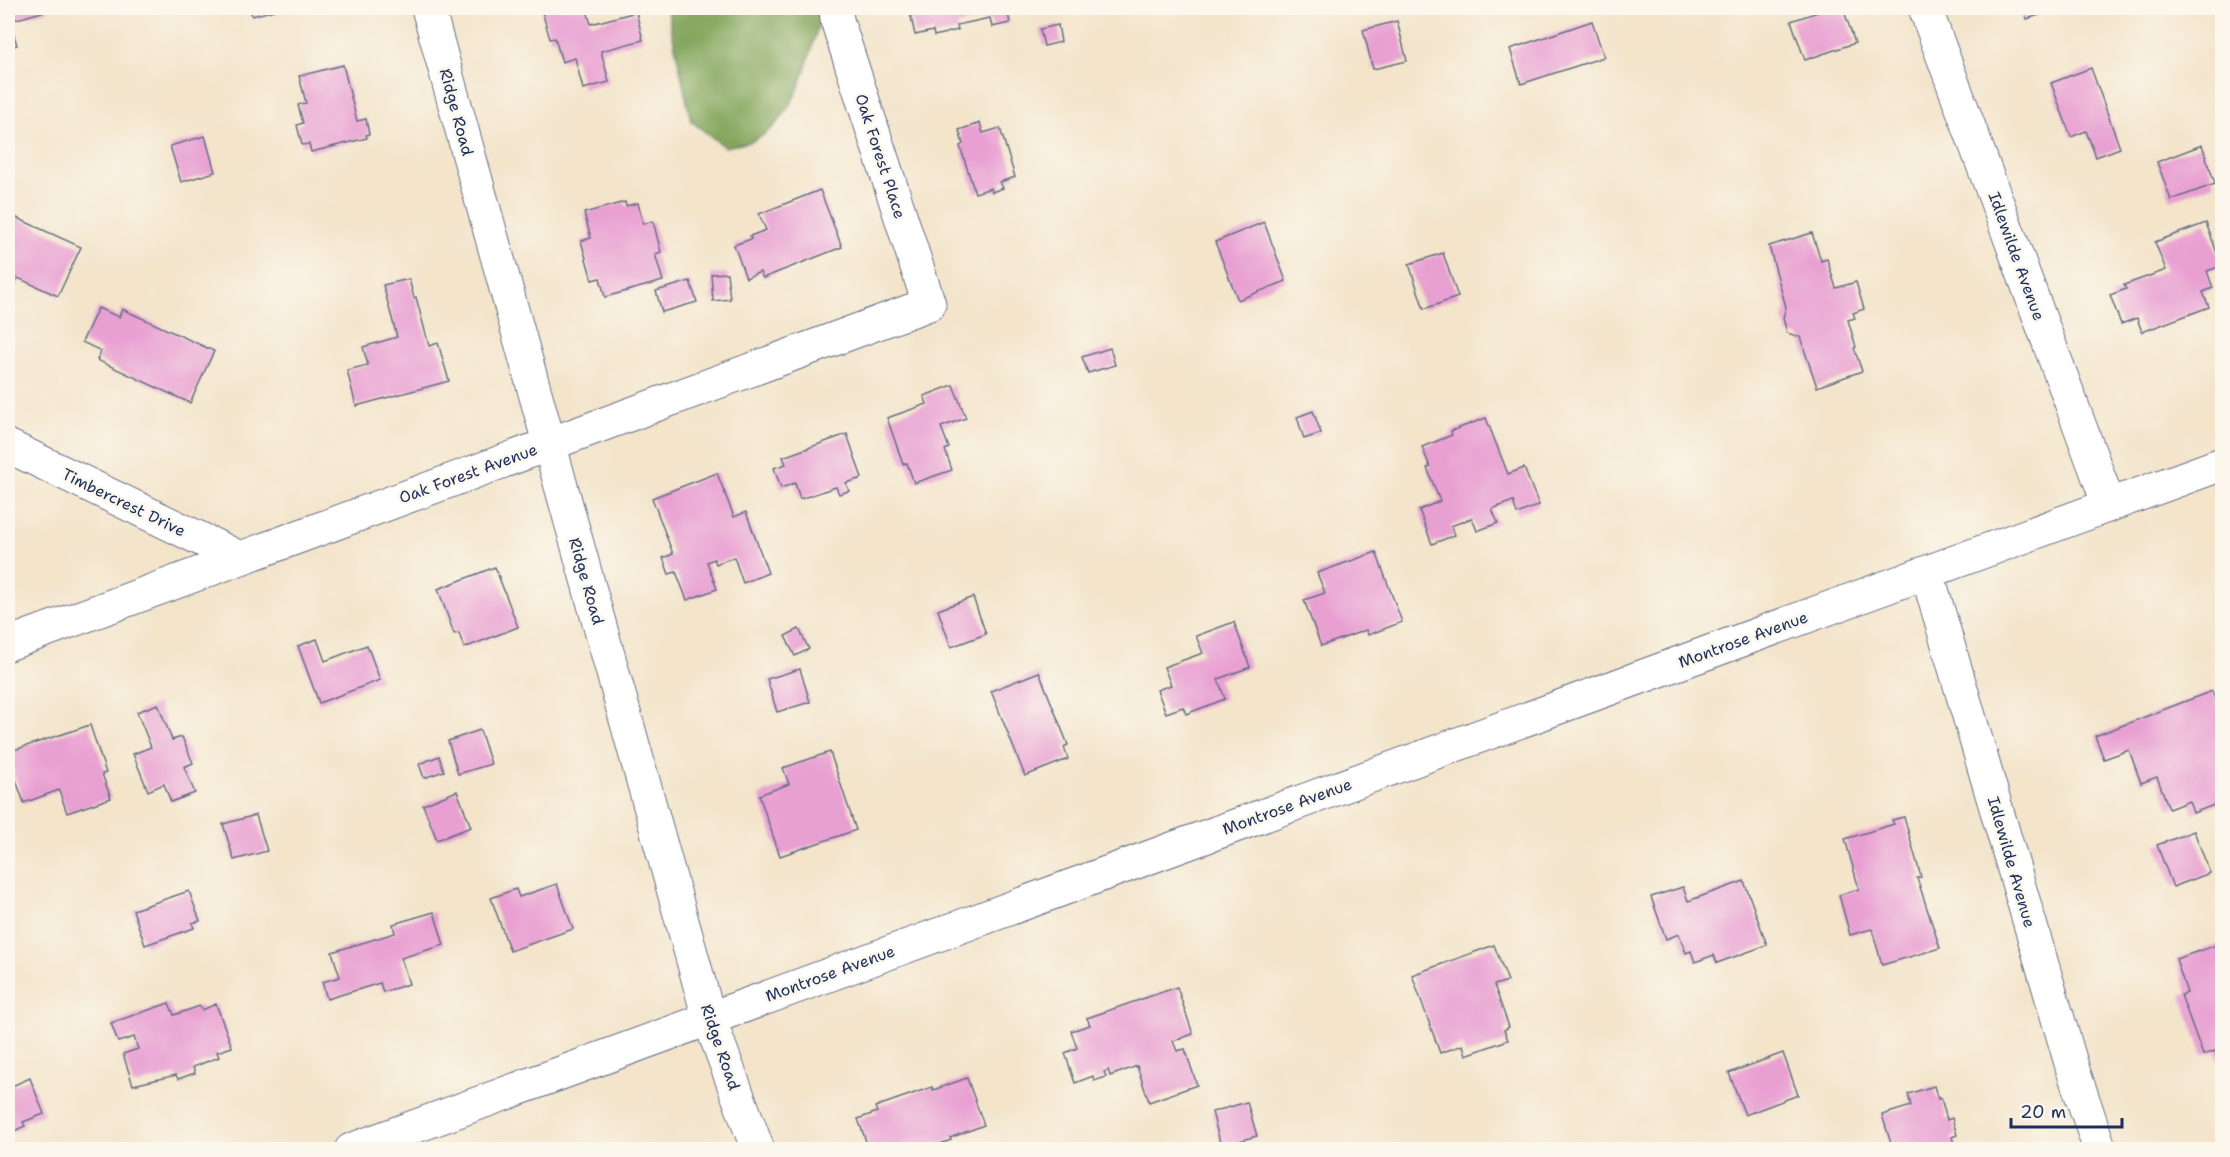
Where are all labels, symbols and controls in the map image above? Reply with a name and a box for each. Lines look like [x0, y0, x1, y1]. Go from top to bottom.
street label: Ridge Road [435, 66, 478, 158]
street label: Oak Forest Place [850, 91, 911, 221]
street label: Idlewilde Avenue [1984, 189, 2050, 323]
street label: Oak Forest Avenue [396, 439, 540, 508]
street label: Timbercrest Drive [58, 463, 189, 541]
street label: Ridge Road [564, 535, 609, 627]
street label: Montrose Avenue [1676, 606, 1811, 673]
street label: Montrose Avenue [1220, 773, 1355, 840]
street label: Idlewilde Avenue [1983, 794, 2040, 930]
street label: Montrose Avenue [763, 940, 898, 1007]
street label: Ridge Road [696, 1001, 745, 1093]
scale bar [2011, 1091, 2122, 1129]
text: 20 m [2020, 1100, 2066, 1124]

